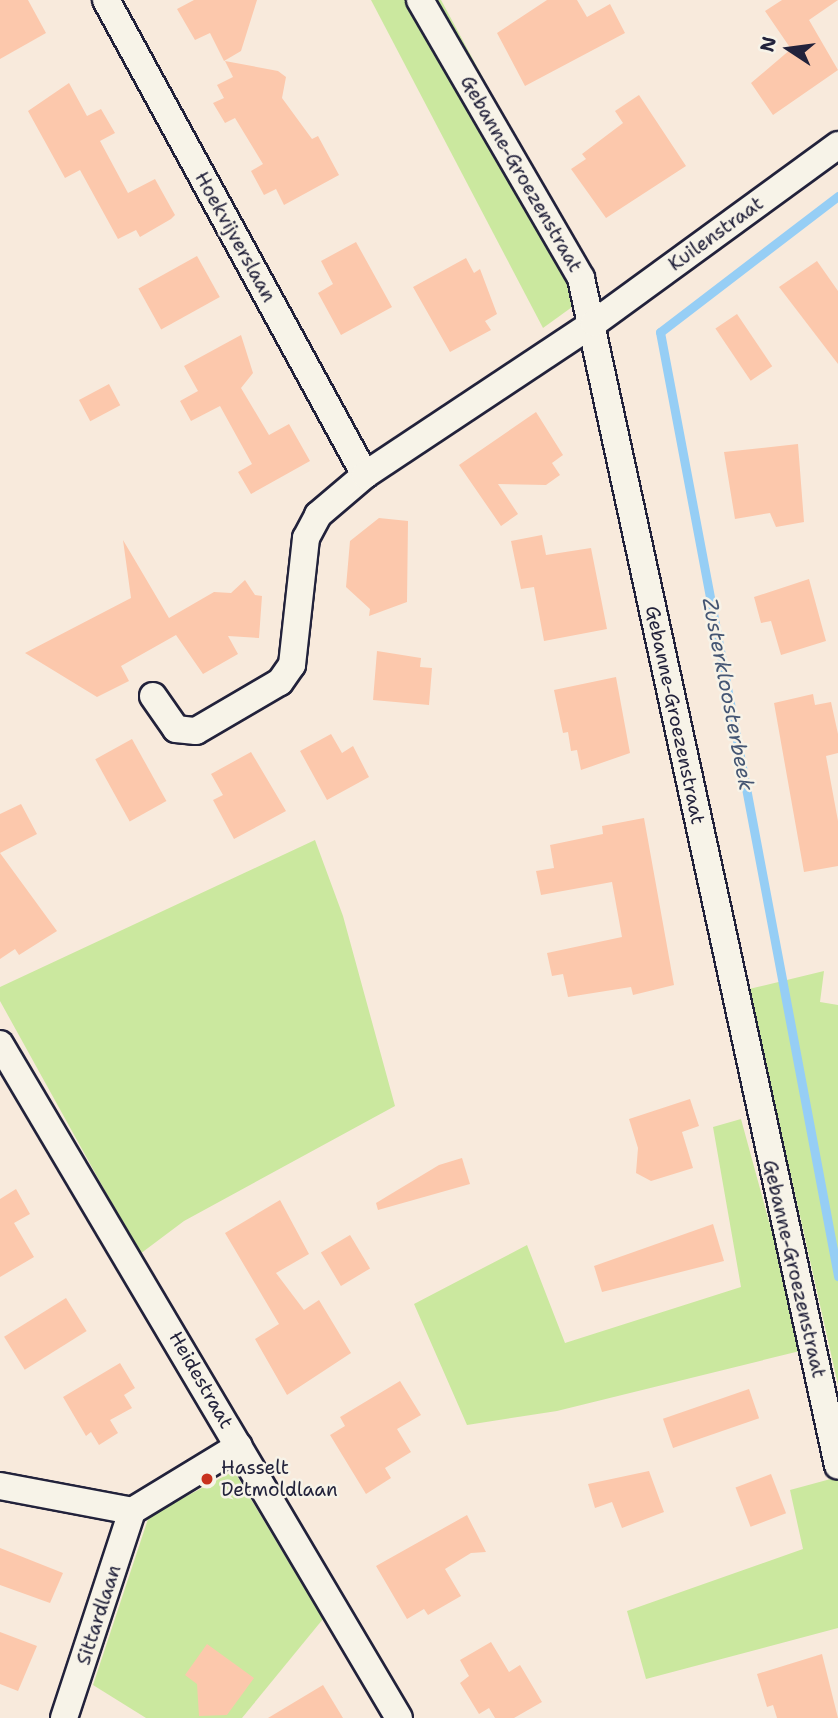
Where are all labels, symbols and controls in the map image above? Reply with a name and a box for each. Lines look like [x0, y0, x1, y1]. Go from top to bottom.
north arrow [754, 14, 824, 84]
text: N [754, 34, 782, 54]
street label: Gebanne-Groezenstraat [455, 72, 587, 276]
street label: Hoekvijverslaan [190, 168, 280, 306]
street label: Kuilenstraat [664, 192, 768, 276]
water label: Zusterkloosterbeek [697, 595, 759, 793]
street label: Gebanne-Groezenstraat [641, 604, 709, 826]
street label: Gebanne-Groezenstraat [758, 1158, 830, 1380]
street label: Heidestraat [164, 1327, 238, 1433]
place label: Hasselt Detmoldlaan [221, 1457, 338, 1501]
marker: Hasselt Detmoldlaan [199, 1471, 215, 1487]
street label: Sittardlaan [72, 1562, 126, 1668]

